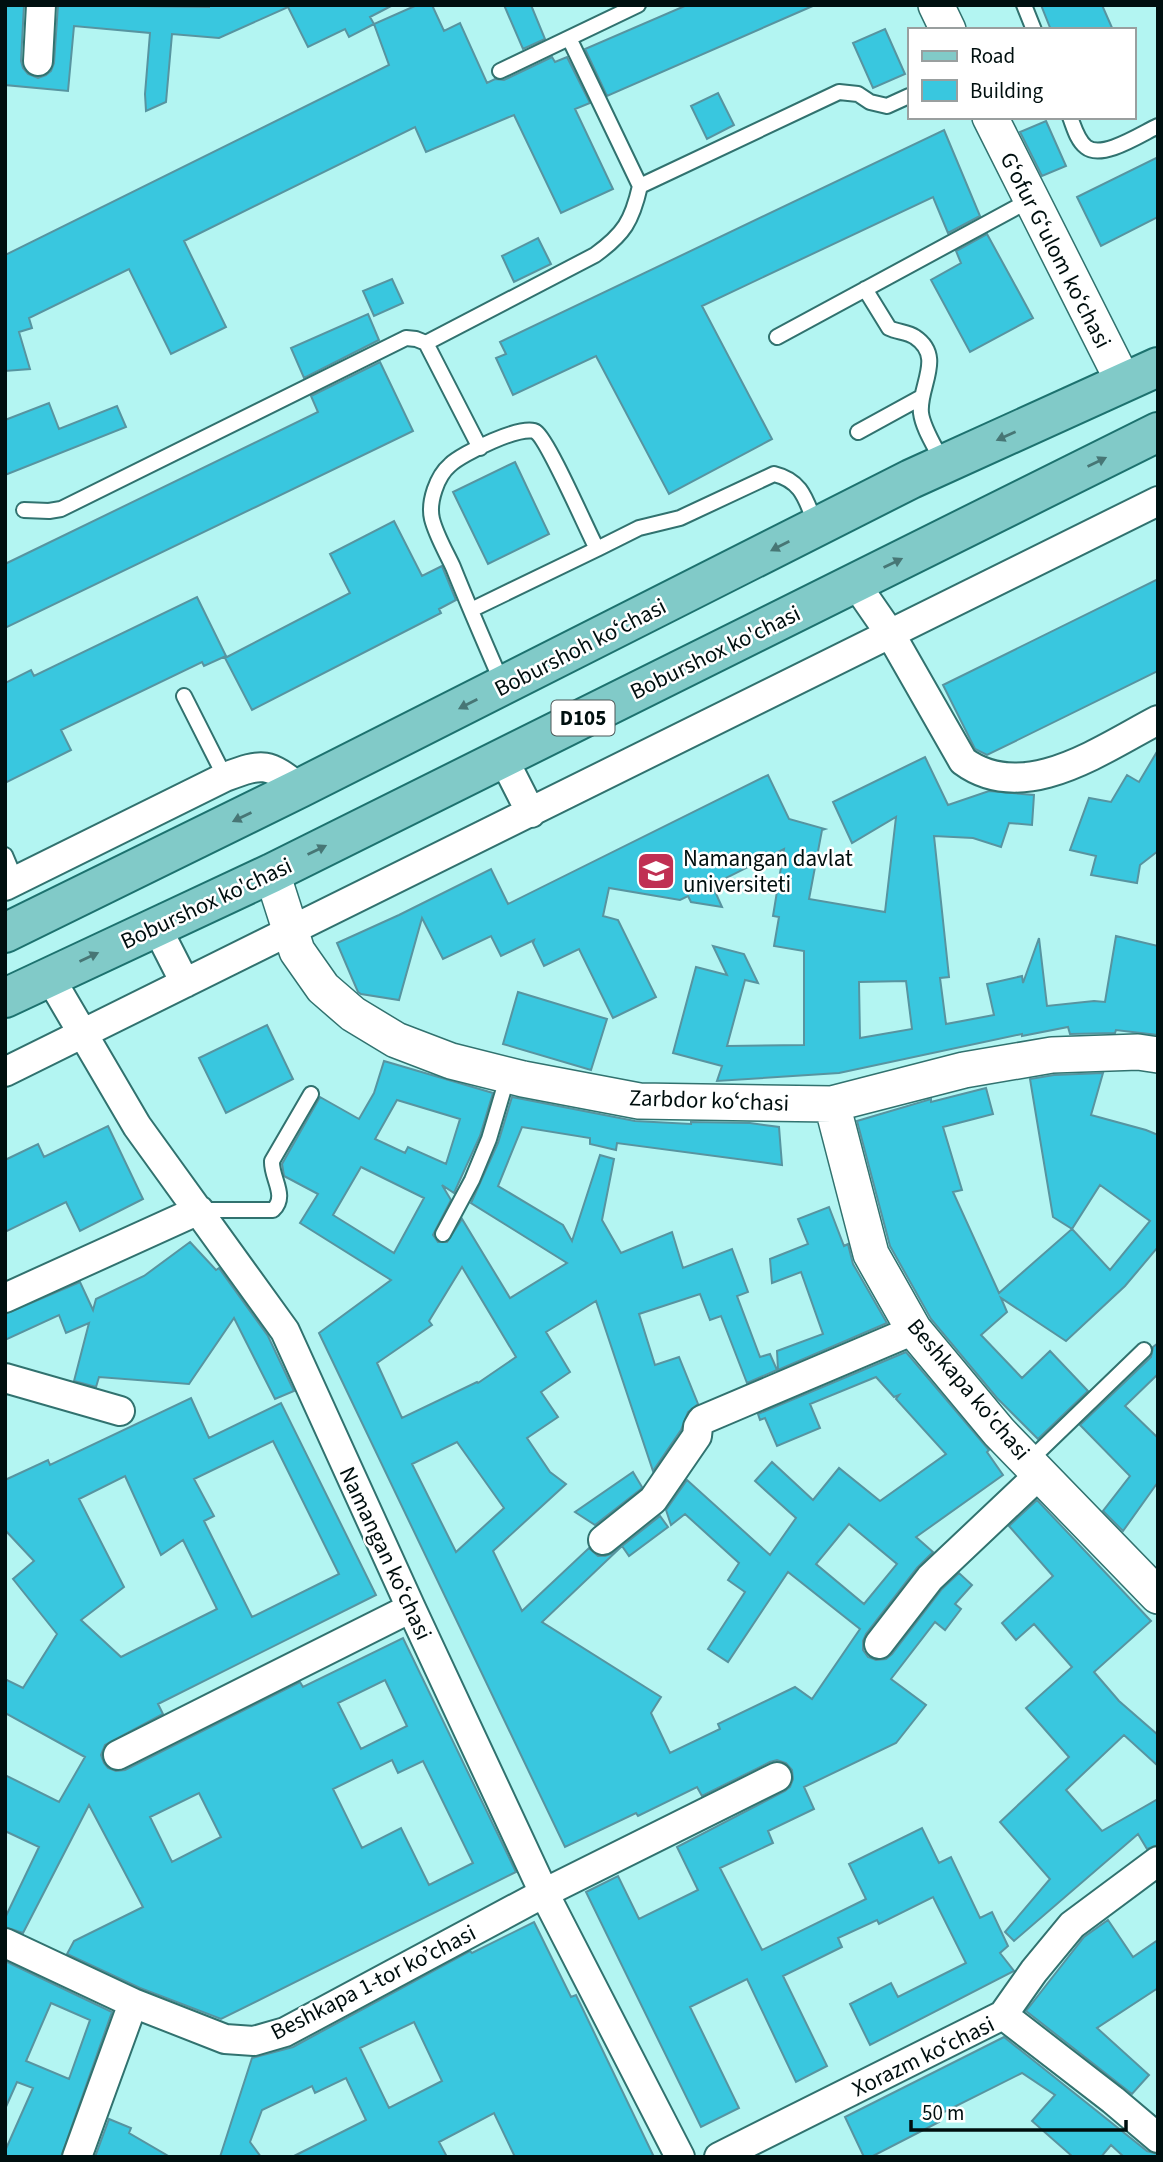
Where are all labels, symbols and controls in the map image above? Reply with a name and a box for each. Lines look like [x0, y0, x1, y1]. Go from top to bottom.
legend [908, 28, 1135, 119]
text: Road [970, 41, 1015, 71]
text: Building [970, 76, 1044, 106]
street label: Gʻofur Gʻulom koʻchasi [992, 146, 1119, 354]
one-way arrow [996, 431, 1017, 442]
one-way arrow [1087, 456, 1107, 468]
one-way arrow [770, 540, 790, 551]
one-way arrow [883, 558, 903, 569]
street label: Boburshoh koʻchasi [489, 590, 672, 705]
street label: Boburshox ko'chasi [624, 597, 806, 708]
one-way arrow [458, 699, 478, 710]
road number: D105 [552, 700, 614, 736]
one-way arrow [232, 811, 252, 822]
place label: Namangan davlat universiteti [683, 842, 853, 901]
one-way arrow [307, 845, 327, 856]
street label: Boburshox ko'chasi [115, 849, 297, 958]
school or university icon: Namangan davlat universiteti [635, 850, 677, 892]
one-way arrow [79, 952, 99, 963]
street label: Zarbdor koʻchasi [628, 1081, 790, 1120]
street label: Beshkapa ko'chasi [899, 1311, 1038, 1467]
street label: Namangan koʻchasi [331, 1461, 440, 1645]
street label: Beshkapa 1-tor koʼchasi [265, 1916, 482, 2049]
street label: Xorazm koʻchasi [846, 2008, 1000, 2105]
scale bar [911, 2088, 1126, 2132]
text: 50 m [922, 2098, 964, 2128]

